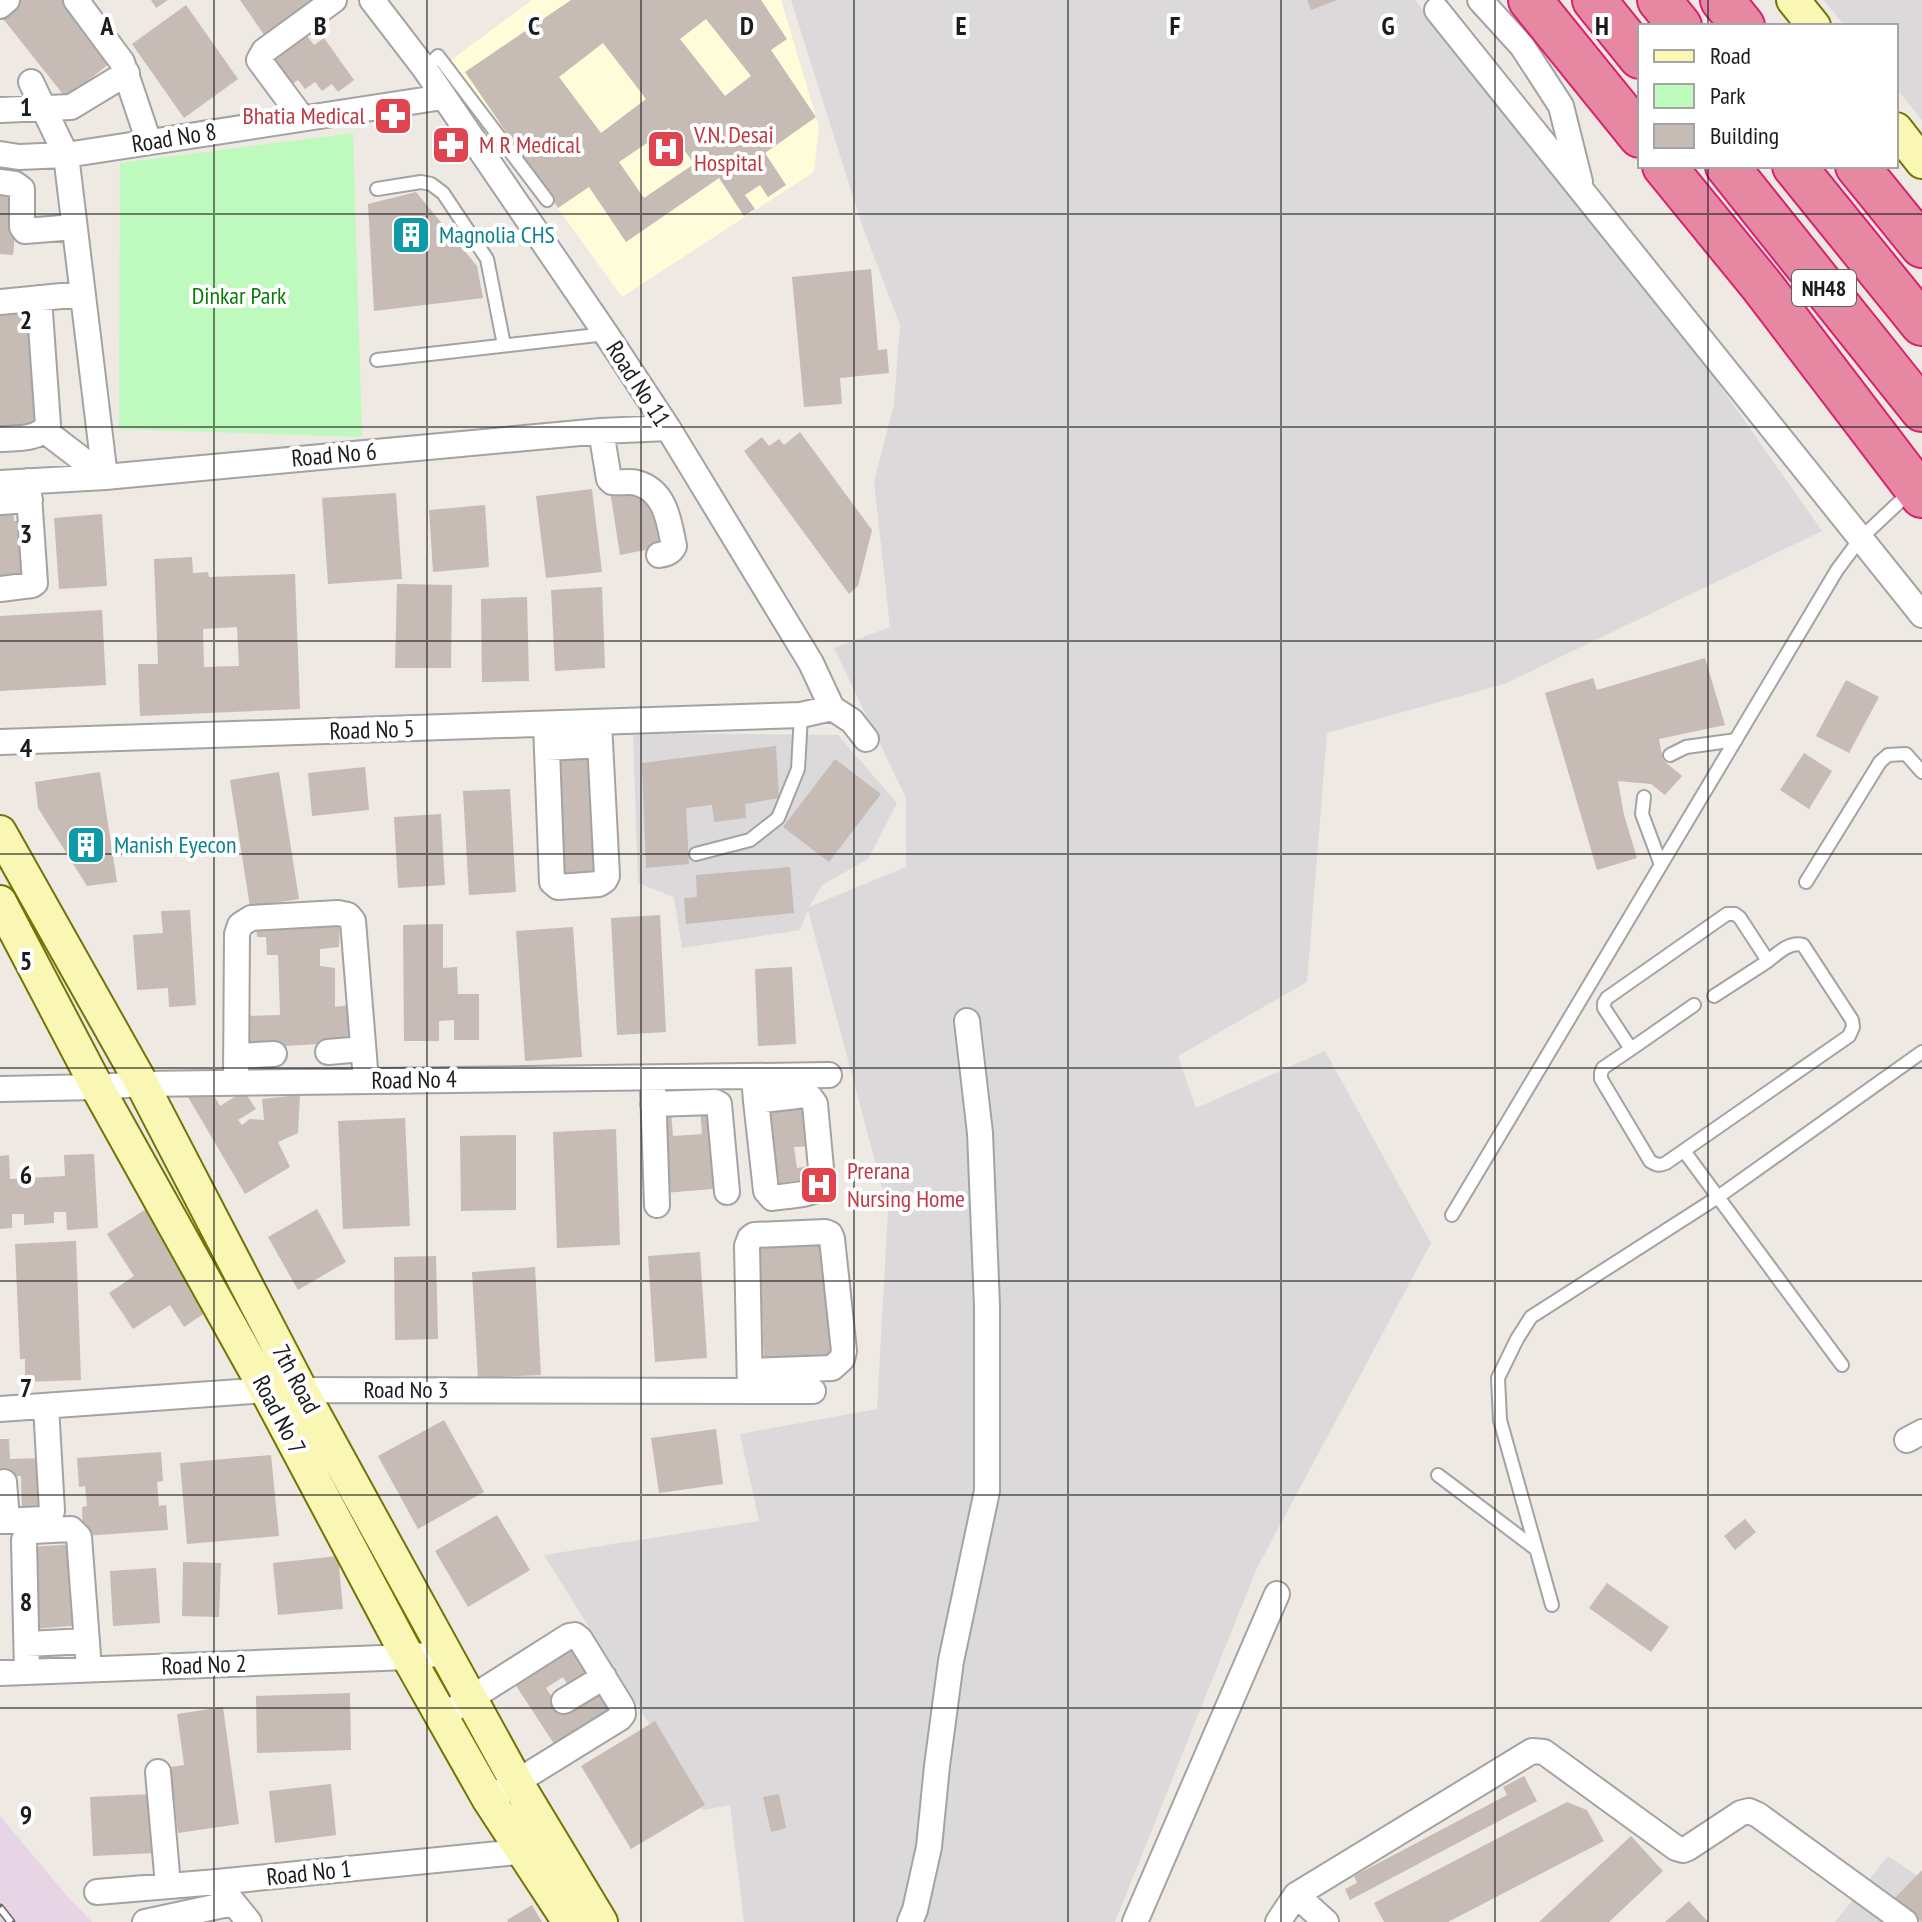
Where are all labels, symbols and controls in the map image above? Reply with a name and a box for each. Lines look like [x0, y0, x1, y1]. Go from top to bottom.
text: A [99, 9, 114, 42]
text: B [314, 9, 327, 42]
text: C [528, 9, 540, 42]
text: D [740, 9, 754, 42]
text: E [955, 9, 967, 42]
text: F [1170, 9, 1181, 42]
text: G [1381, 9, 1395, 42]
text: H [1595, 9, 1609, 42]
legend [1638, 24, 1898, 168]
text: Road [1710, 40, 1751, 71]
text: Park [1710, 80, 1746, 111]
text: 1 [20, 90, 32, 123]
pharmacy icon: Bhatia Medical [372, 95, 414, 137]
place label: Bhatia Medical [243, 100, 365, 131]
street label: Road No 8 [129, 116, 218, 159]
place label: V.N. Desai Hospital [693, 119, 774, 178]
text: Building [1710, 120, 1779, 151]
pharmacy icon: M R Medical [430, 124, 472, 166]
hospital icon: V.N. Desai Hospital [645, 128, 687, 170]
place label: M R Medical [479, 129, 581, 160]
building icon: Magnolia CHS [390, 214, 432, 256]
place label: Magnolia CHS [439, 219, 555, 250]
road number: NH48 [1792, 270, 1856, 306]
park label: Dinkar Park [192, 280, 287, 311]
text: 2 [20, 303, 32, 336]
street label: Road No 11 [599, 335, 678, 432]
street label: Road No 6 [290, 435, 378, 474]
text: 3 [20, 517, 32, 550]
street label: Road No 5 [329, 713, 415, 746]
text: 4 [20, 731, 33, 764]
building icon: Manish Eyecon [65, 824, 107, 866]
place label: Manish Eyecon [114, 829, 236, 860]
text: 5 [20, 944, 32, 977]
street label: Road No 4 [371, 1063, 457, 1096]
place label: Prerana Nursing Home [847, 1155, 965, 1214]
text: 6 [20, 1158, 32, 1191]
hospital icon: Prerana Nursing Home [798, 1164, 840, 1206]
street label: 7th Road [265, 1339, 327, 1419]
street label: Road No 7 [246, 1370, 313, 1460]
text: 7 [20, 1371, 32, 1404]
street label: Road No 3 [363, 1374, 449, 1405]
text: 8 [20, 1585, 32, 1618]
street label: Road No 2 [161, 1648, 247, 1681]
text: 9 [20, 1798, 32, 1831]
street label: Road No 1 [265, 1853, 353, 1892]

